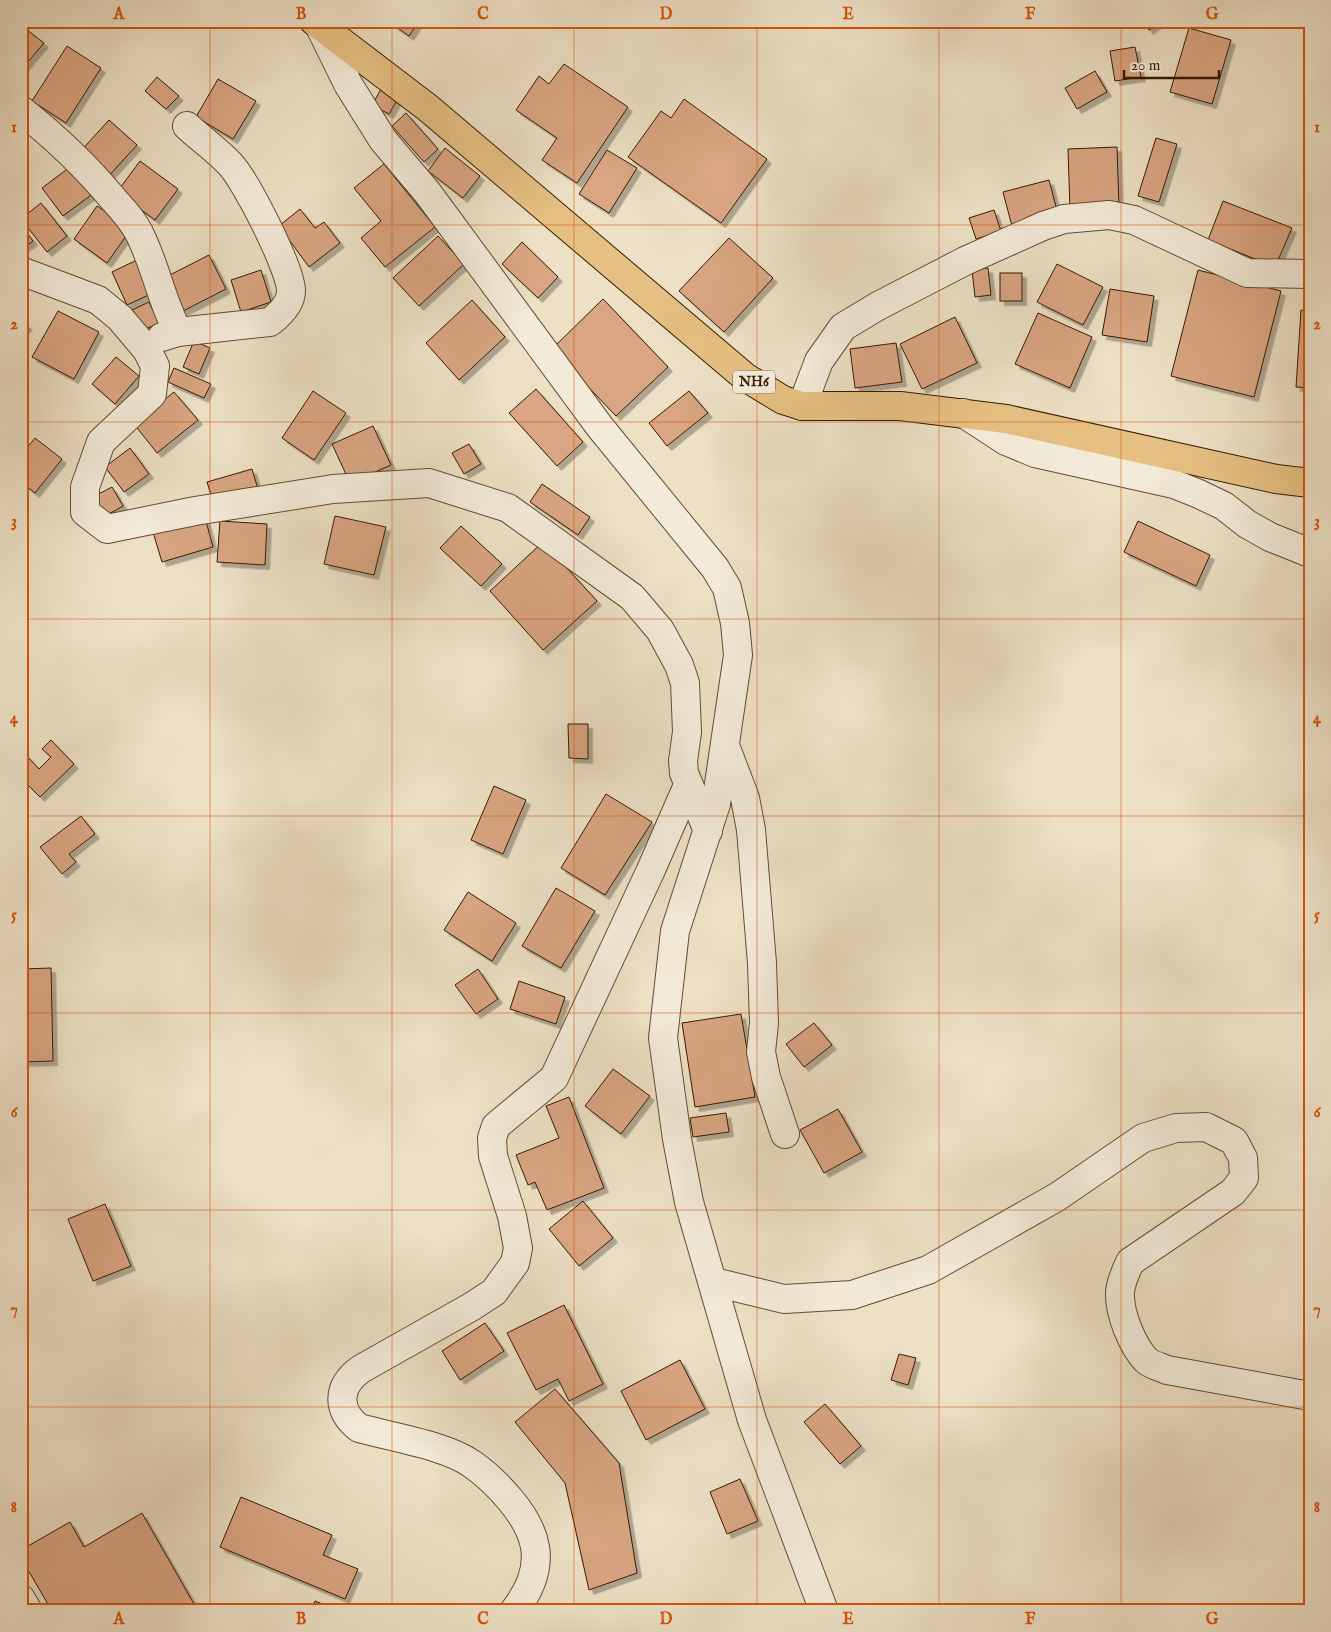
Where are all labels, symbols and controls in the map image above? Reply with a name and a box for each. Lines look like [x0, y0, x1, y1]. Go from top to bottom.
text: A [113, 5, 126, 25]
text: B [296, 5, 307, 25]
text: C [477, 5, 489, 25]
text: D [660, 5, 673, 25]
text: E [842, 5, 854, 25]
text: F [1025, 5, 1036, 25]
text: G [1206, 5, 1219, 25]
scale bar [1124, 48, 1218, 80]
text: 20 m [1131, 56, 1161, 75]
text: 1 [11, 118, 17, 138]
text: 1 [1314, 118, 1320, 138]
text: 2 [10, 315, 18, 335]
text: 2 [1313, 315, 1321, 335]
road number: NH6 [733, 371, 775, 394]
text: 3 [11, 512, 17, 532]
text: 3 [1314, 512, 1320, 532]
text: 4 [10, 709, 19, 729]
text: 4 [1313, 709, 1322, 729]
text: 5 [11, 906, 17, 926]
text: 5 [1314, 906, 1320, 926]
text: 6 [11, 1103, 19, 1123]
text: 6 [1314, 1103, 1322, 1123]
text: 7 [10, 1300, 18, 1320]
text: 7 [1313, 1300, 1321, 1320]
text: 8 [11, 1498, 17, 1518]
text: 8 [1314, 1498, 1320, 1518]
text: A [113, 1610, 126, 1630]
text: B [296, 1610, 307, 1630]
text: C [477, 1610, 489, 1630]
text: D [660, 1610, 673, 1630]
text: E [842, 1610, 854, 1630]
text: F [1025, 1610, 1036, 1630]
text: G [1206, 1610, 1219, 1630]

